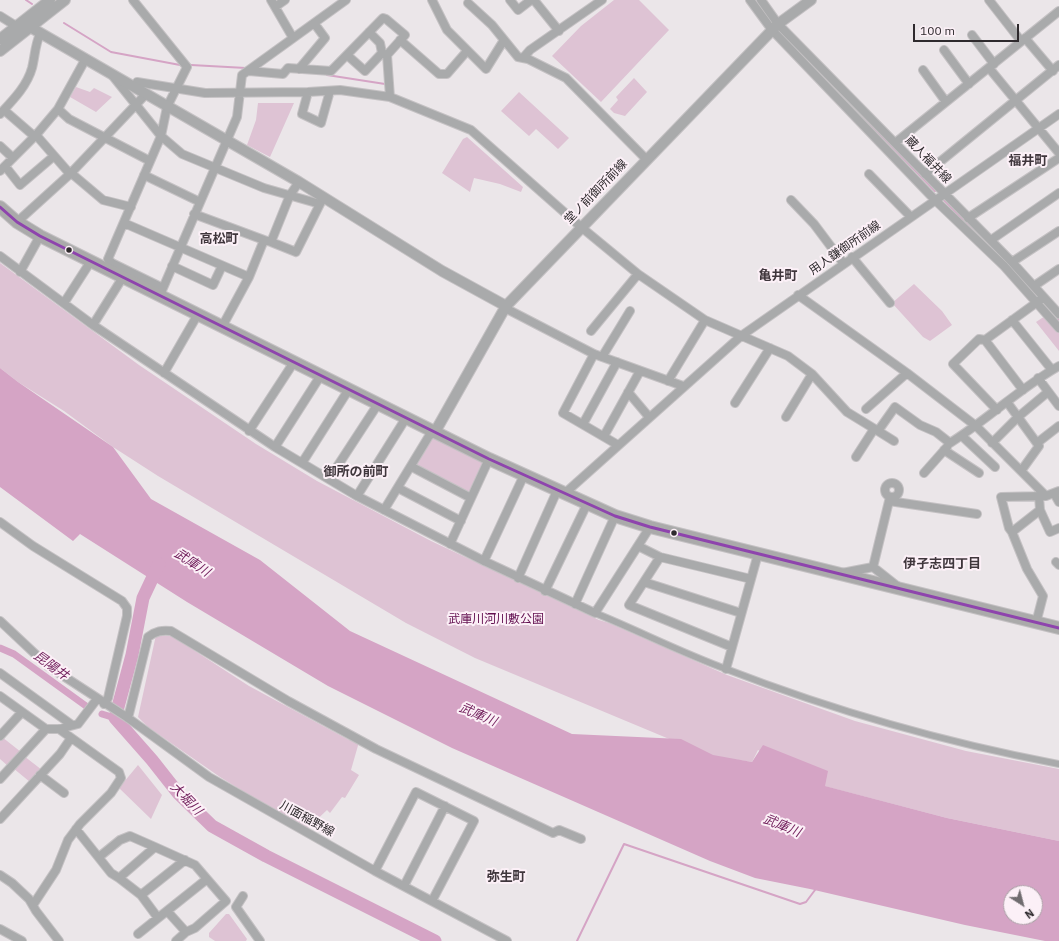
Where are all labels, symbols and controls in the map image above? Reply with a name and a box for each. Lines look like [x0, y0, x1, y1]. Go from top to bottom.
scale bar [915, 16, 1021, 42]
text: 100 m [920, 23, 955, 38]
street label: 蔵人福井線 [902, 133, 954, 187]
district label: 福井町 [1009, 153, 1047, 169]
street label: 堂ノ前御所前線 [562, 157, 630, 227]
street label: 用人鎌御所前線 [806, 218, 884, 278]
district label: 高松町 [200, 231, 238, 247]
unlabelled marker [64, 245, 74, 255]
district label: 亀井町 [759, 268, 797, 284]
district label: 御所の前町 [324, 464, 388, 480]
unlabelled marker [669, 528, 679, 538]
water label: 武庫川 [171, 546, 213, 580]
district label: 伊孑志四丁目 [903, 556, 981, 572]
park label: 武庫川河川敷公園 [448, 613, 544, 627]
water label: 昆陽井 [31, 648, 71, 684]
water label: 武庫川 [457, 700, 499, 730]
water label: 大堀川 [167, 780, 205, 818]
street label: 川面稲野線 [277, 798, 337, 840]
water label: 武庫川 [761, 811, 803, 841]
district label: 弥生町 [487, 869, 525, 885]
north arrow [1003, 885, 1043, 925]
text: N [1022, 906, 1037, 922]

